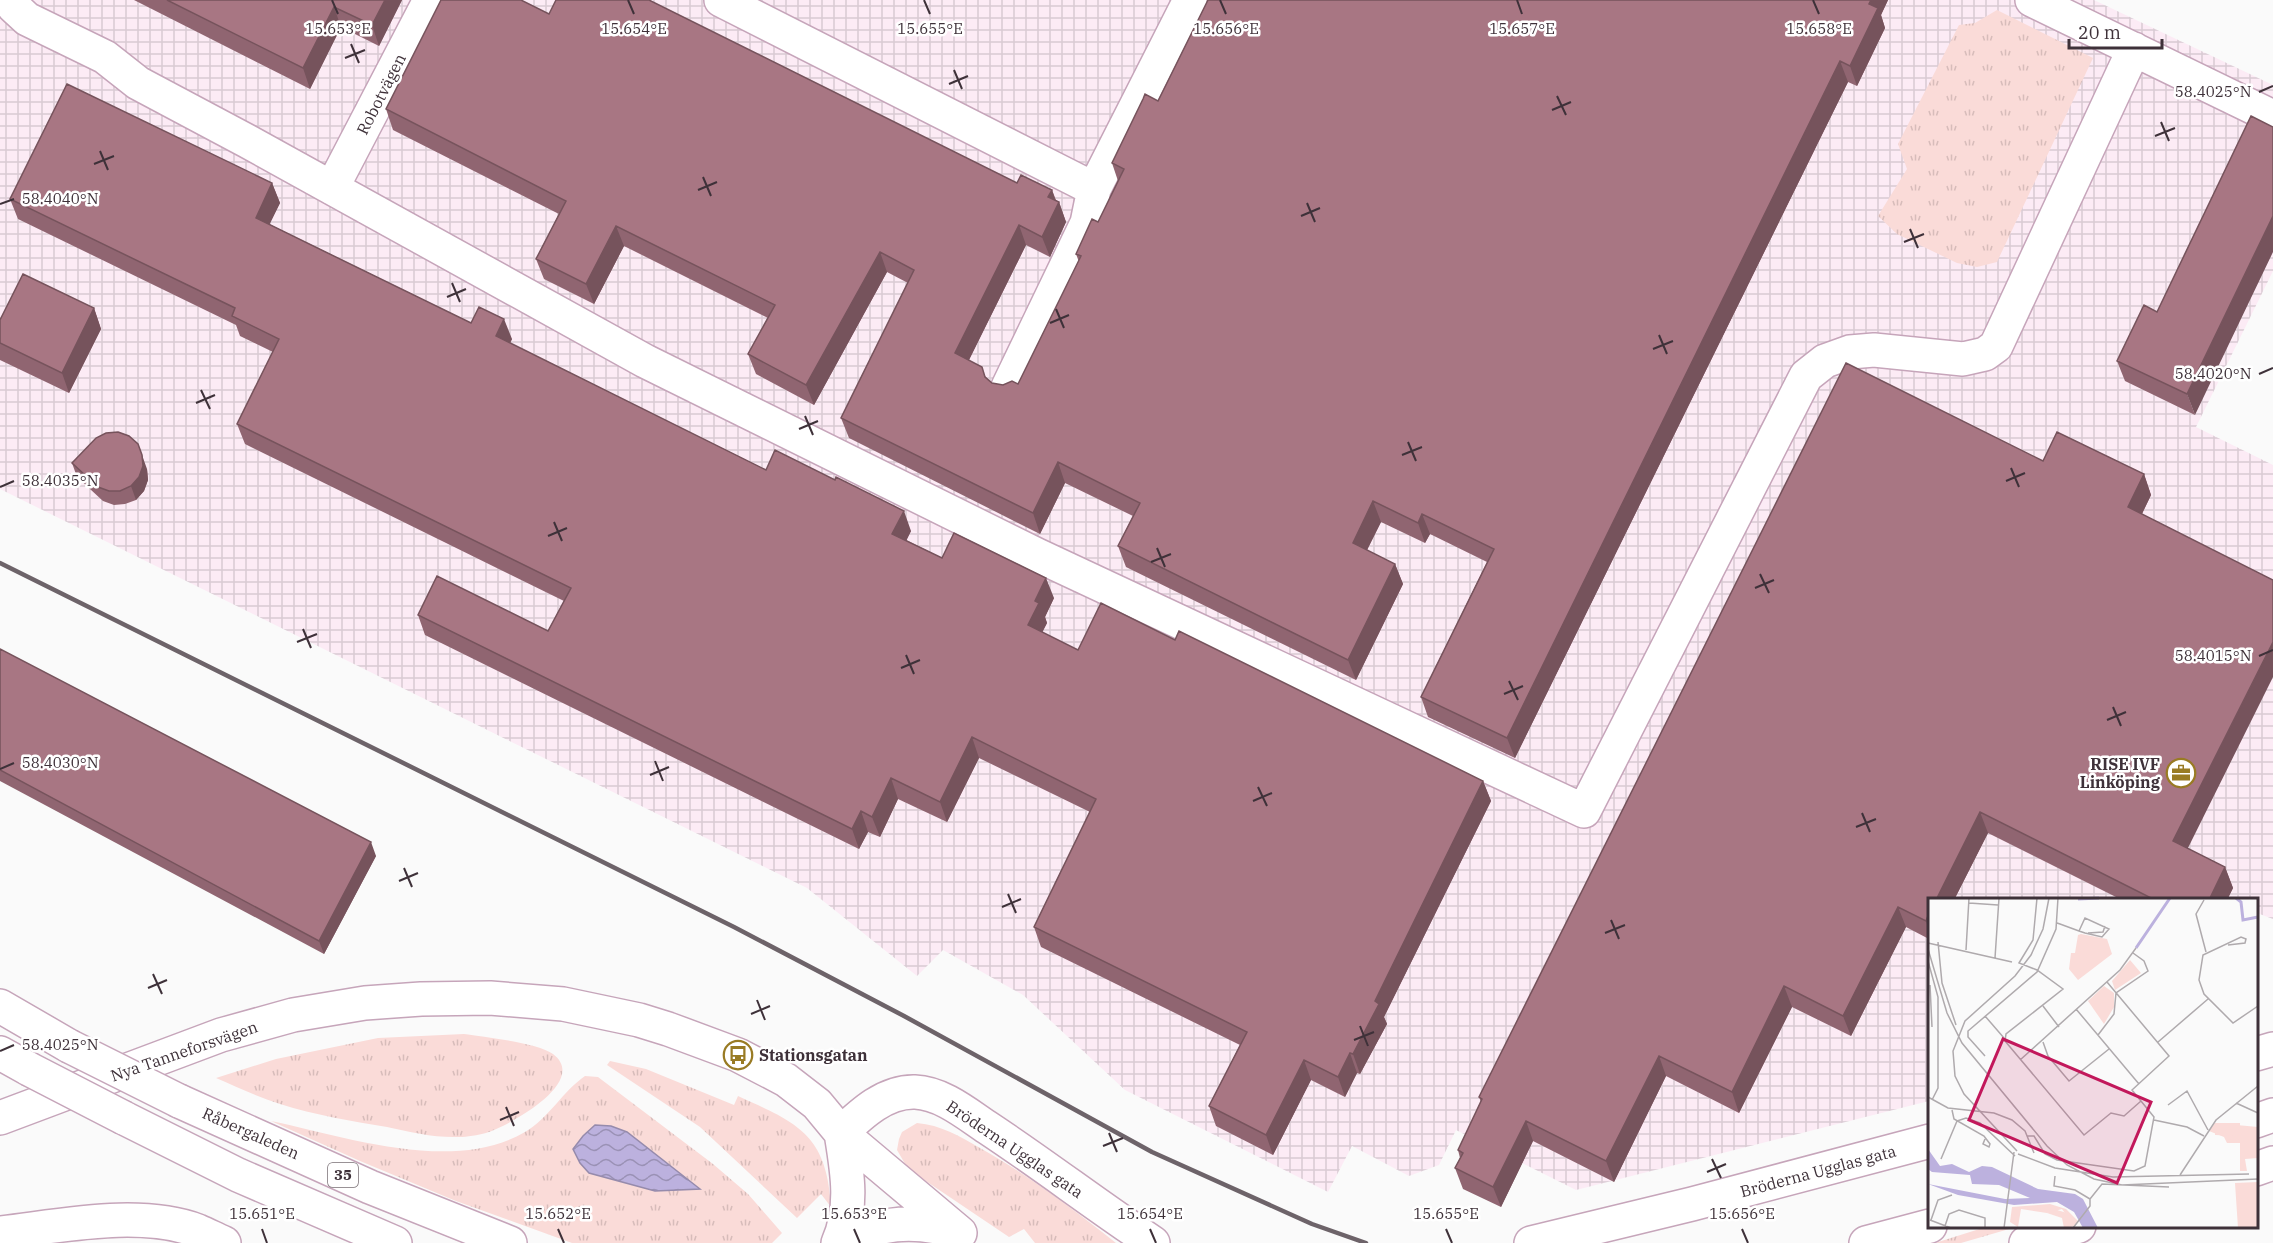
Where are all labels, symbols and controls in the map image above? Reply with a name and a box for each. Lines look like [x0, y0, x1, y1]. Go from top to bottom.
scale bar [2069, 12, 2162, 50]
text: 15.653°E [305, 19, 371, 38]
text: 15.654°E [601, 19, 667, 38]
text: 15.655°E [897, 19, 963, 38]
text: 15.656°E [1193, 19, 1259, 38]
text: 15.657°E [1489, 19, 1555, 38]
text: 15.658°E [1786, 19, 1852, 38]
text: 20 m [2078, 21, 2121, 44]
street label: Robotvägen [352, 50, 410, 138]
text: 58.4025°N [2175, 82, 2251, 101]
text: 58.4040°N [22, 189, 98, 208]
text: 58.4020°N [2175, 364, 2251, 383]
text: 58.4035°N [22, 471, 98, 490]
text: 58.4015°N [2175, 646, 2251, 665]
text: 58.4030°N [22, 753, 98, 772]
place label: RISE IVF Linköping [2080, 754, 2161, 792]
office icon: RISE IVF Linköping [2165, 757, 2197, 789]
inset map [1928, 898, 2258, 1228]
street label: Nya Tanneforsvägen [108, 1016, 260, 1086]
text: 58.4025°N [22, 1035, 98, 1054]
bus stop icon: Stationsgatan [722, 1039, 754, 1071]
place label: Stationsgatan [759, 1045, 868, 1065]
street label: Bröderna Ugglas gata [943, 1096, 1087, 1202]
street label: Råbergaleden [199, 1103, 303, 1163]
street label: Bröderna Ugglas gata [1738, 1140, 1898, 1201]
road number: 35 [328, 1163, 358, 1187]
text: 15.651°E [229, 1204, 295, 1223]
text: 15.652°E [525, 1204, 591, 1223]
text: 15.653°E [821, 1204, 887, 1223]
text: 15.654°E [1117, 1204, 1183, 1223]
text: 15.655°E [1413, 1204, 1479, 1223]
text: 15.656°E [1709, 1204, 1775, 1223]

